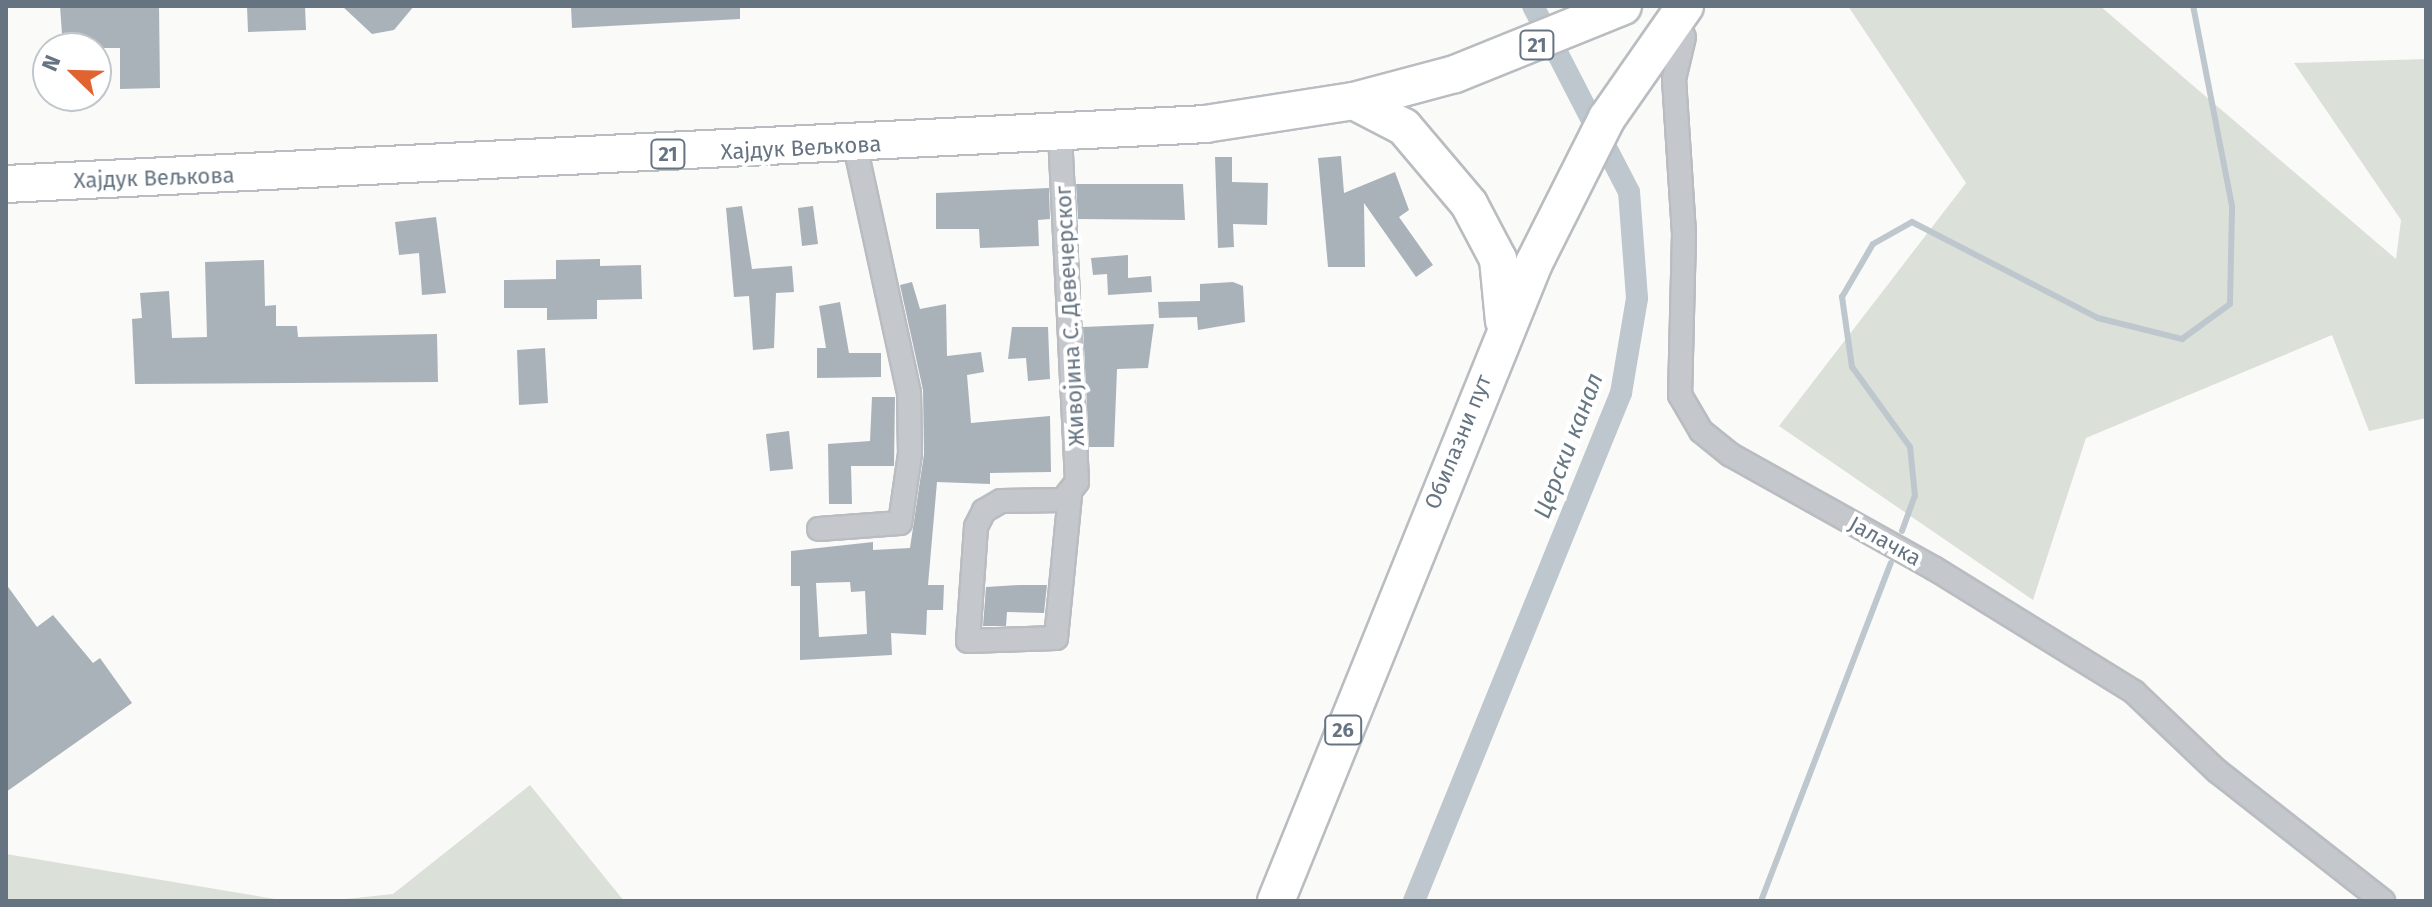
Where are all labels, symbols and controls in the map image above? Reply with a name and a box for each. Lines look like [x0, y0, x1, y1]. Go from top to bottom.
road number: 21 [1519, 29, 1555, 61]
north arrow [32, 32, 112, 112]
text: N [36, 51, 67, 75]
street label: Хајдук Вељкова [720, 131, 882, 165]
road number: 21 [650, 138, 686, 170]
street label: Хајдук Вељкова [73, 162, 235, 194]
street label: Живојина С. Девечерског [1050, 185, 1090, 447]
water label: Церски канал [1528, 369, 1610, 523]
street label: Обилазни пут [1419, 371, 1497, 513]
street label: Јалачка [1844, 510, 1926, 572]
road number: 26 [1323, 714, 1363, 746]

